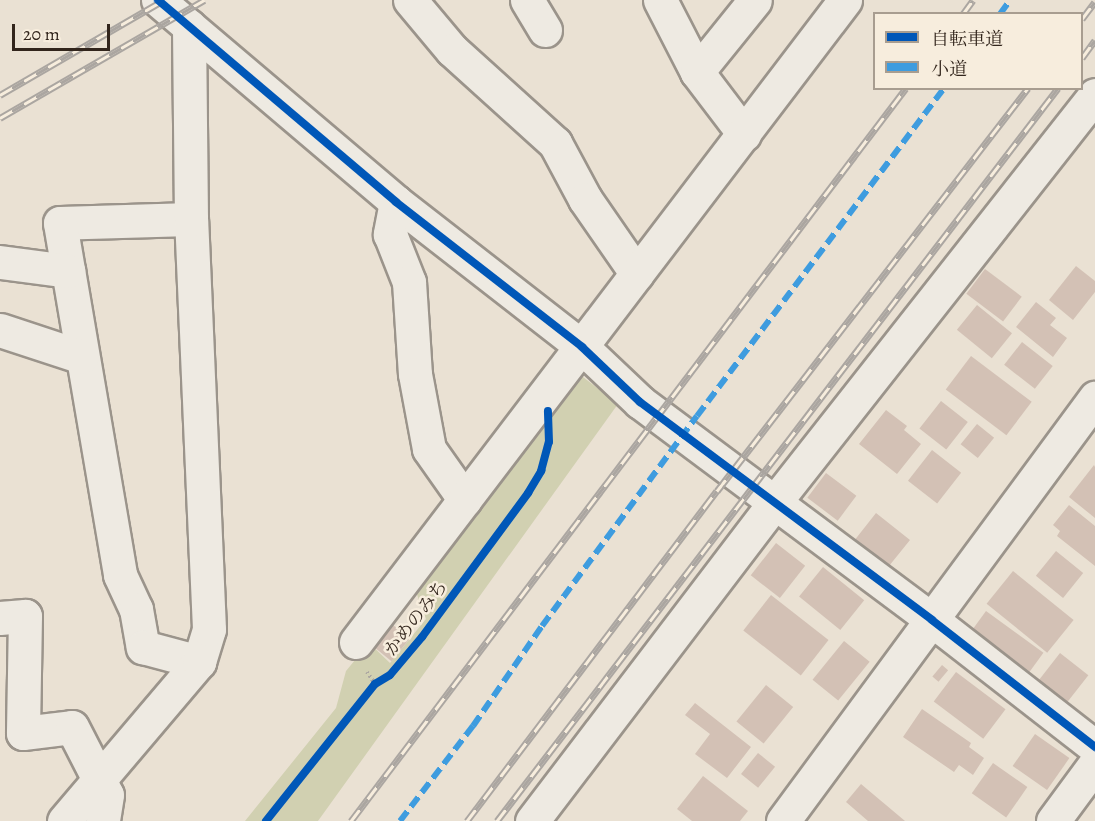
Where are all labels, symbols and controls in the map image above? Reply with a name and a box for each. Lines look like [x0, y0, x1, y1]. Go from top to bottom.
scale bar [15, 12, 112, 50]
legend [873, 12, 1083, 90]
text: 20 m [23, 22, 60, 46]
text: 自転車道 [931, 27, 1003, 51]
text: 小道 [931, 57, 967, 81]
street label: かめのみち [380, 576, 452, 660]

